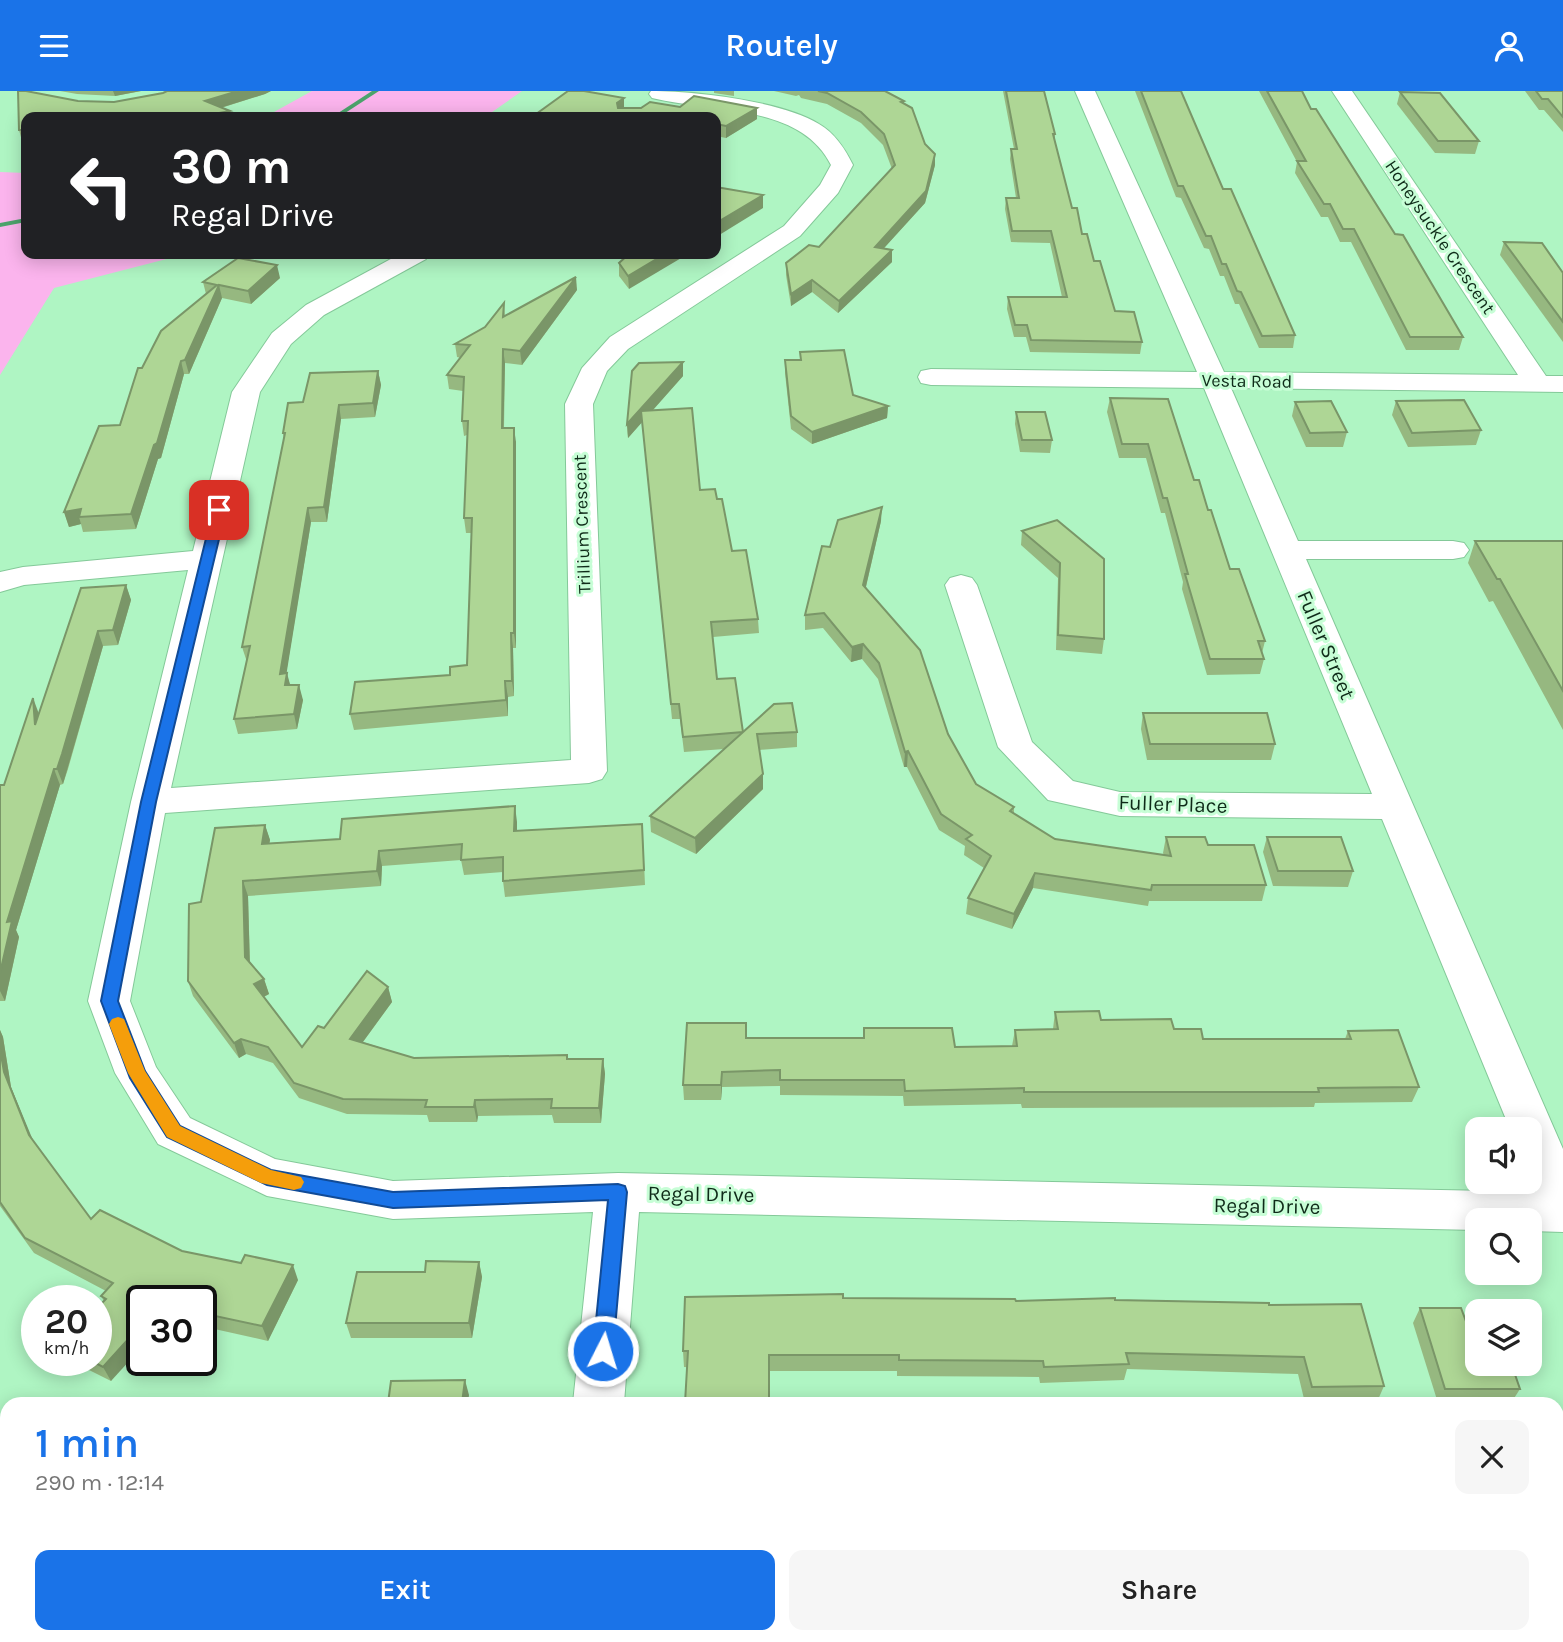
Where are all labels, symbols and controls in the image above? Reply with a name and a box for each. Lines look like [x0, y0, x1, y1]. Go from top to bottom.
icon: menu [35, 27, 73, 65]
text: Routely [725, 27, 838, 64]
icon: person [1490, 27, 1528, 65]
text: 30 m [171, 138, 291, 195]
icon: left [56, 140, 147, 231]
street label: Honeysuckle Crescent [1380, 156, 1500, 318]
text: Regal Drive [171, 197, 334, 234]
street label: Vesta Road [1201, 369, 1293, 393]
street label: Trillium Crescent [569, 454, 595, 594]
pin [189, 480, 249, 540]
icon: arrive [200, 491, 238, 529]
street label: Fuller Street [1292, 587, 1360, 703]
street label: Fuller Place [1118, 790, 1228, 818]
map controls [1465, 1117, 1542, 1376]
button: sound [1465, 1117, 1542, 1194]
street label: Regal Drive [647, 1181, 755, 1207]
street label: Regal Drive [1213, 1193, 1321, 1219]
button: search [1465, 1208, 1542, 1285]
speed limit sign: 30 [126, 1285, 217, 1376]
button: layers [1465, 1299, 1542, 1376]
text: 20 [45, 1301, 88, 1342]
position arrow [566, 1314, 640, 1388]
text: km/h [44, 1337, 89, 1359]
text: 1 min [35, 1418, 139, 1468]
button: close [1455, 1420, 1529, 1494]
text: 290 m · 12:14 [35, 1469, 164, 1496]
button: Exit [35, 1550, 775, 1630]
button: Share [789, 1550, 1529, 1630]

